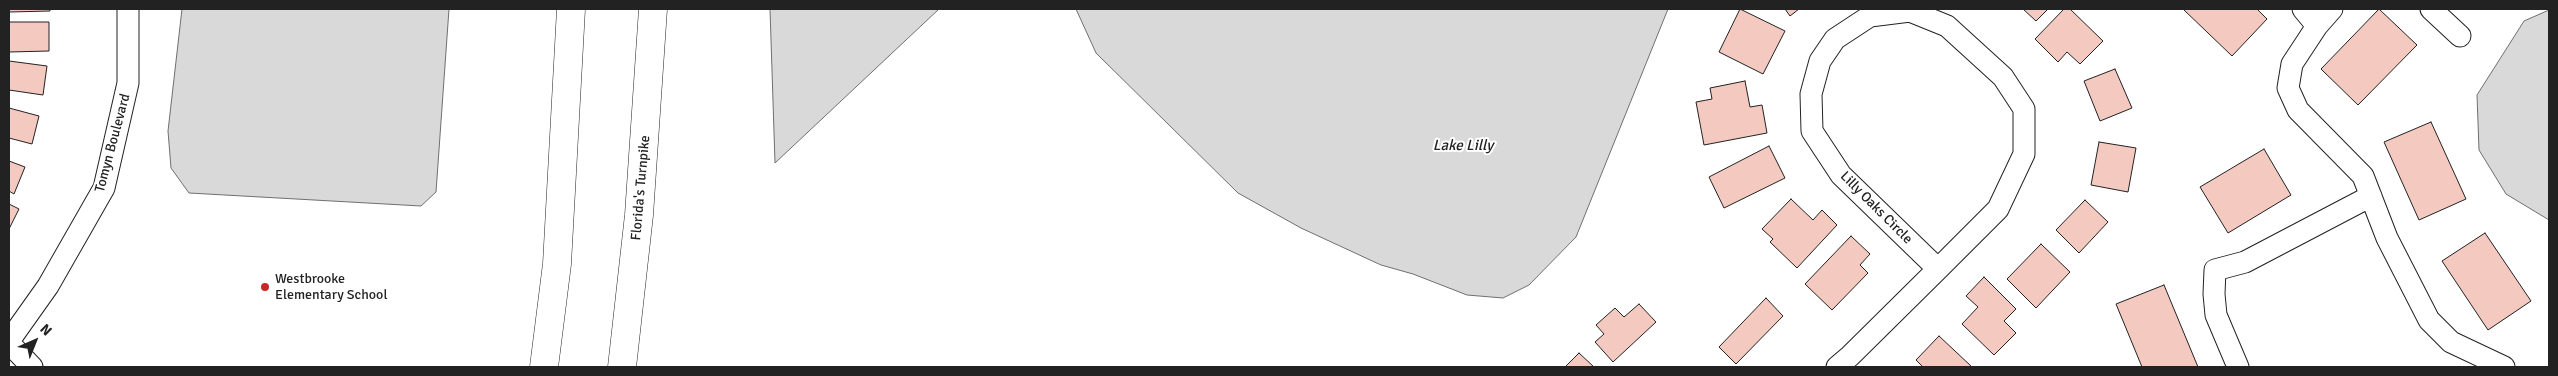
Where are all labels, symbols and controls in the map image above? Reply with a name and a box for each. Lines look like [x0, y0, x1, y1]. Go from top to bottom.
street label: Tomyn Boulevard [92, 92, 134, 194]
street label: Florida's Turnpike [628, 135, 654, 241]
water label: Lake Lilly [1433, 137, 1493, 155]
street label: Lilly Oaks Circle [1836, 168, 1916, 248]
place label: Westbrooke Elementary School [275, 271, 388, 304]
marker: Westbrooke Elementary School [259, 281, 271, 293]
north arrow [10, 316, 60, 366]
text: N [36, 320, 55, 339]

